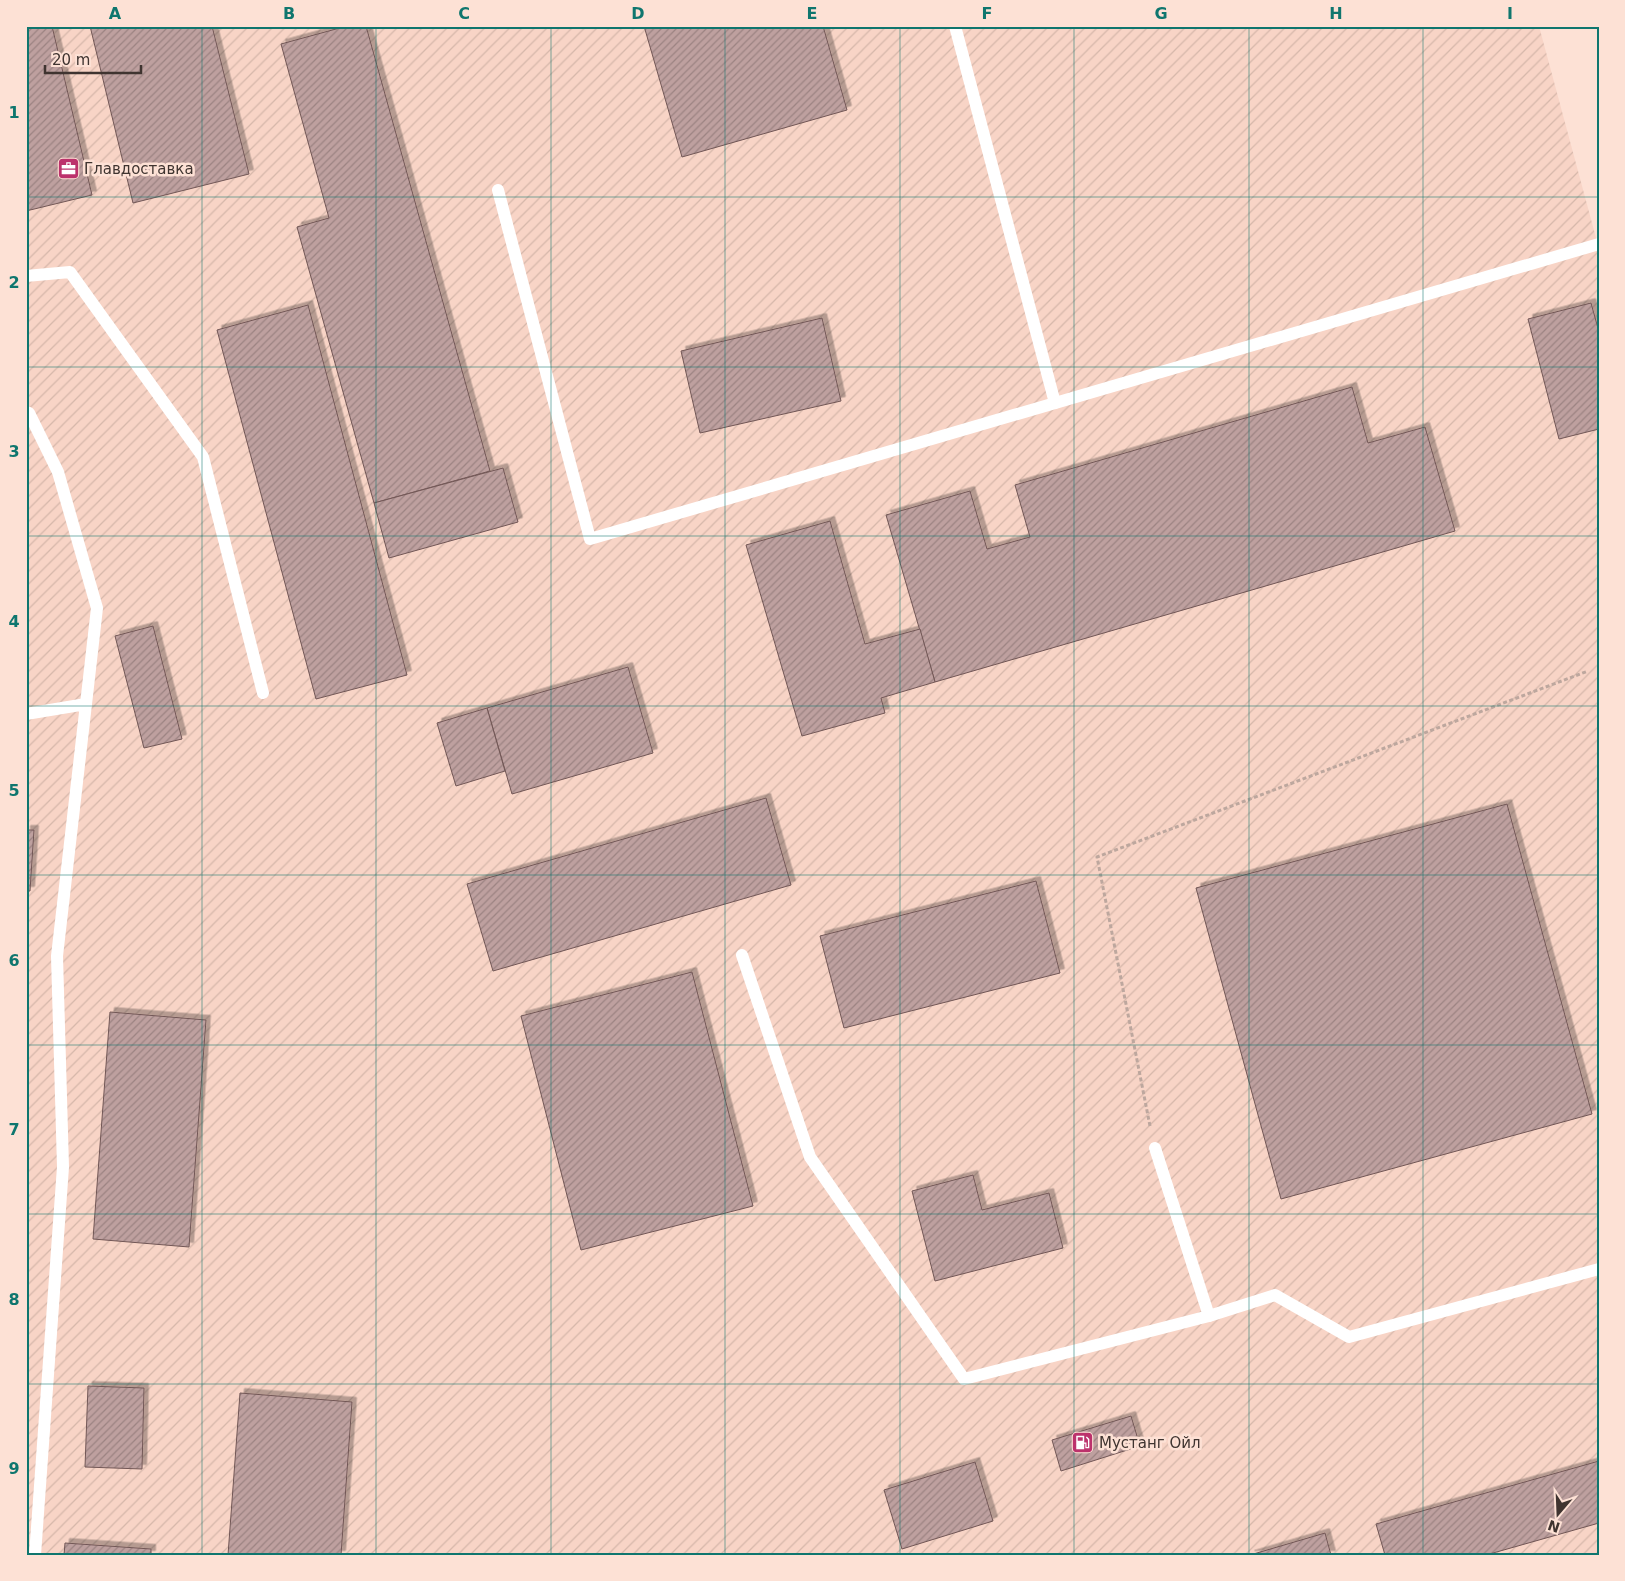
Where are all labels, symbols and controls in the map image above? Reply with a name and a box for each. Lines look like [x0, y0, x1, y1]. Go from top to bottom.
text: A [109, 4, 122, 23]
text: B [283, 4, 295, 23]
text: C [458, 4, 470, 23]
text: D [631, 4, 645, 23]
text: E [807, 4, 817, 23]
text: F [982, 4, 992, 23]
text: G [1154, 4, 1168, 23]
text: H [1329, 4, 1343, 23]
text: I [1507, 4, 1513, 23]
scale bar [45, 42, 141, 74]
text: 20 m [52, 51, 90, 69]
text: 1 [8, 103, 20, 122]
office icon: Главдоставка [56, 157, 80, 181]
place label: Главдоставка [84, 160, 194, 178]
text: 2 [8, 273, 20, 292]
text: 3 [8, 442, 20, 461]
text: 4 [8, 612, 20, 631]
text: 5 [8, 781, 20, 800]
text: 6 [8, 951, 20, 970]
text: 7 [8, 1120, 20, 1139]
text: 8 [8, 1290, 20, 1309]
fuel station icon: Мустанг Ойл [1071, 1431, 1095, 1455]
place label: Мустанг Ойл [1099, 1434, 1201, 1452]
text: 9 [8, 1459, 20, 1478]
north arrow [1532, 1488, 1582, 1538]
text: N [1546, 1517, 1562, 1536]

